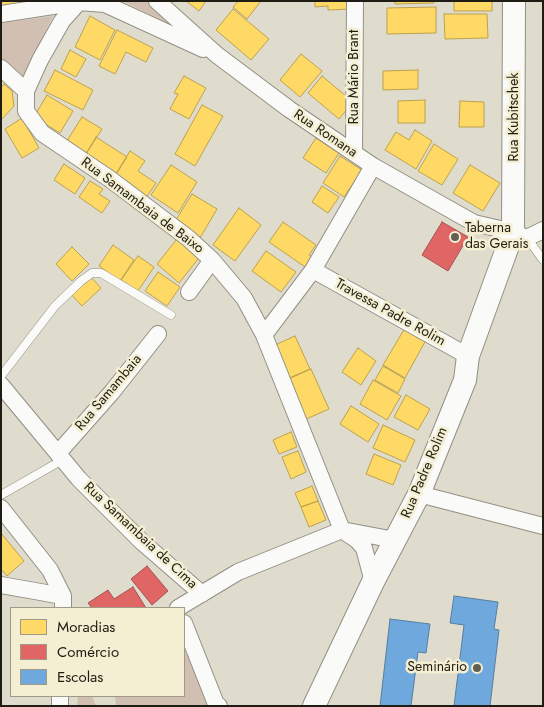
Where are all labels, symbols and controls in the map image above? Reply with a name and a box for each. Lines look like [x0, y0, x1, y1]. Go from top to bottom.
street label: Rua Mário Brant [347, 30, 363, 124]
street label: Rua Kubitschek [507, 73, 523, 161]
street label: Rua Romana [290, 107, 360, 161]
street label: Rua Samambaia de Baixo [77, 154, 207, 258]
place label: Taberna das Gerais [465, 221, 528, 253]
marker: Taberna das Gerais [449, 231, 461, 243]
street label: Travessa Padre Rolim [332, 276, 448, 350]
street label: Rua Samambaia [72, 352, 146, 434]
street label: Rua Padre Rolim [398, 425, 452, 521]
street label: Rua Samambaia de Cima [80, 479, 200, 593]
legend [10, 607, 185, 697]
text: Moradias [57, 616, 115, 638]
text: Comércio [57, 641, 119, 663]
place label: Seminário [407, 660, 467, 676]
marker: Seminário [471, 662, 483, 674]
text: Escolas [57, 666, 103, 688]

